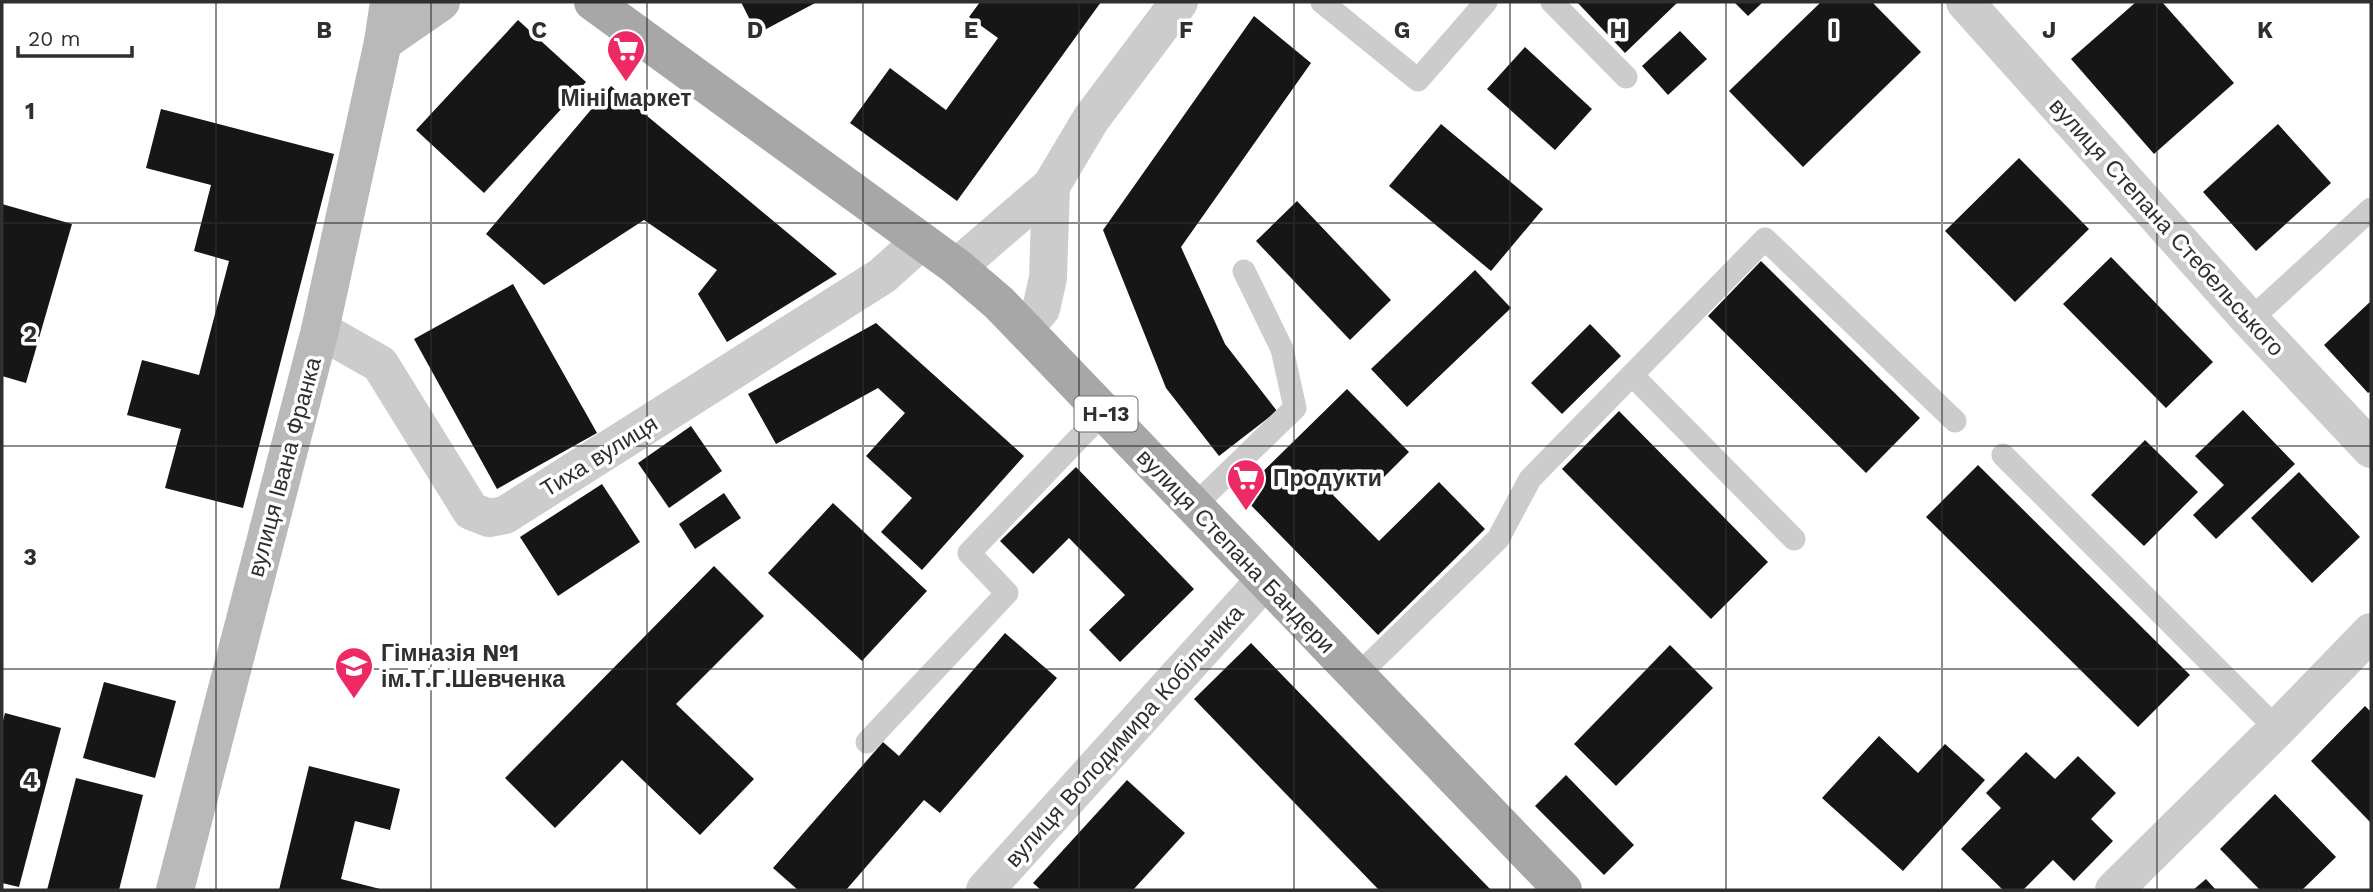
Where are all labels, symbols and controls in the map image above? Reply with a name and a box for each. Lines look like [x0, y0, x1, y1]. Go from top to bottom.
scale bar [18, 14, 131, 58]
text: B [316, 17, 332, 44]
text: C [531, 17, 547, 44]
text: D [747, 17, 763, 44]
text: E [964, 17, 978, 44]
text: F [1179, 17, 1193, 44]
text: G [1394, 17, 1410, 44]
text: H [1609, 17, 1627, 44]
text: I [1830, 17, 1838, 44]
text: J [2042, 17, 2056, 44]
text: K [2257, 17, 2273, 44]
text: 20 m [28, 26, 80, 51]
supermarket icon: Міні маркет [605, 28, 647, 83]
place label: Міні маркет [560, 85, 692, 112]
street label: вулиця Степана Стебельського [2044, 93, 2290, 362]
text: 1 [25, 98, 35, 125]
text: 2 [23, 321, 37, 348]
street label: вулиця Івана Франка [242, 354, 327, 580]
road number: Н-13 [1074, 396, 1138, 432]
street label: Тиха вулиця [536, 410, 663, 503]
street label: вулиця Степана Бандери [1131, 444, 1340, 659]
supermarket icon: Продукти [1225, 457, 1267, 512]
place label: Продукти [1273, 465, 1382, 492]
text: 3 [23, 544, 37, 571]
street label: вулиця Володимира Кобільника [1000, 600, 1249, 873]
place label: Гімназія №1 ім.Т.Г.Шевченка [381, 640, 565, 693]
school or university icon: Гімназія №1 ім.Т.Г.Шевченка [333, 645, 375, 700]
text: 4 [23, 767, 38, 794]

